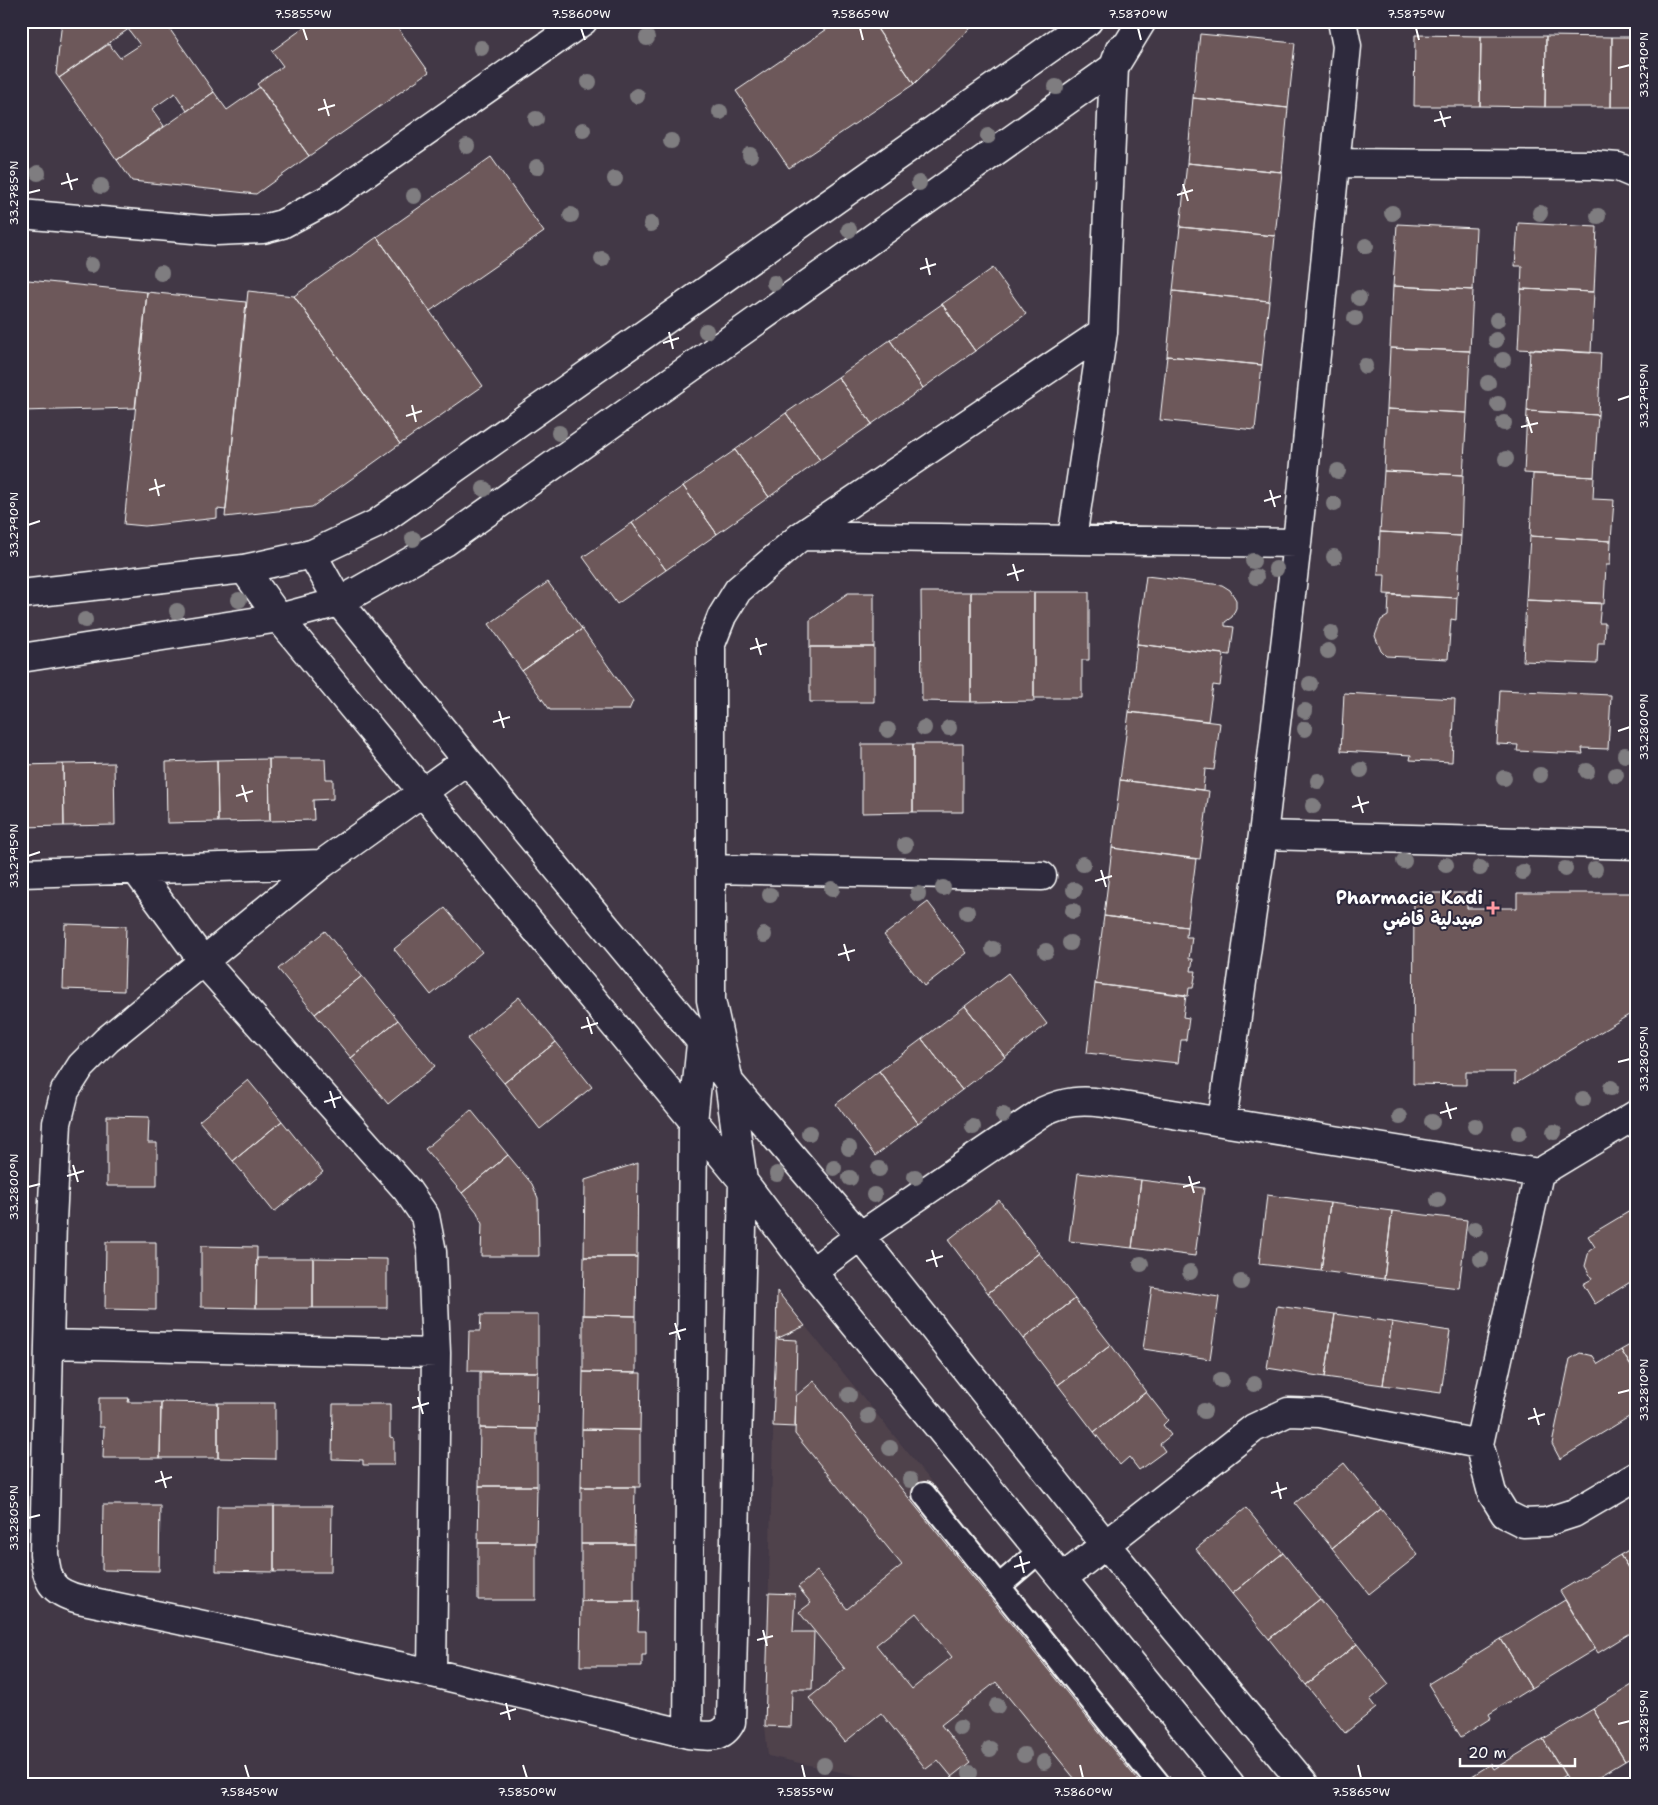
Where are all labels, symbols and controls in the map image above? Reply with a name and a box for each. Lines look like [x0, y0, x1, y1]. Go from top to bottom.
text: 7.5855°W [274, 6, 332, 22]
text: 7.5860°W [551, 6, 611, 22]
text: 7.5865°W [831, 6, 889, 22]
text: 7.5870°W [1108, 6, 1168, 22]
text: 7.5875°W [1387, 6, 1445, 22]
text: 33.2790°N [1636, 32, 1652, 98]
text: 33.2785°N [6, 161, 22, 225]
text: 33.2795°N [1636, 363, 1652, 429]
text: 33.2790°N [6, 492, 22, 558]
text: 33.2800°N [1636, 694, 1652, 760]
text: 33.2795°N [6, 823, 22, 889]
place label: Pharmacie Kadi صيدلية قاضي [1336, 886, 1483, 935]
marker: Pharmacie Kadi صيدلية قاضي [1487, 902, 1499, 914]
text: 33.2805°N [1636, 1026, 1652, 1092]
text: 33.2800°N [6, 1154, 22, 1220]
text: 33.2810°N [1636, 1359, 1652, 1422]
text: 33.2805°N [6, 1485, 22, 1551]
text: 33.2815°N [1636, 1690, 1652, 1752]
scale bar [1460, 1735, 1576, 1767]
text: 20 m [1468, 1743, 1507, 1763]
text: 7.5845°W [220, 1784, 278, 1800]
text: 7.5850°W [498, 1784, 556, 1800]
text: 7.5855°W [776, 1784, 834, 1800]
text: 7.5860°W [1053, 1784, 1113, 1800]
text: 7.5865°W [1332, 1784, 1390, 1800]

